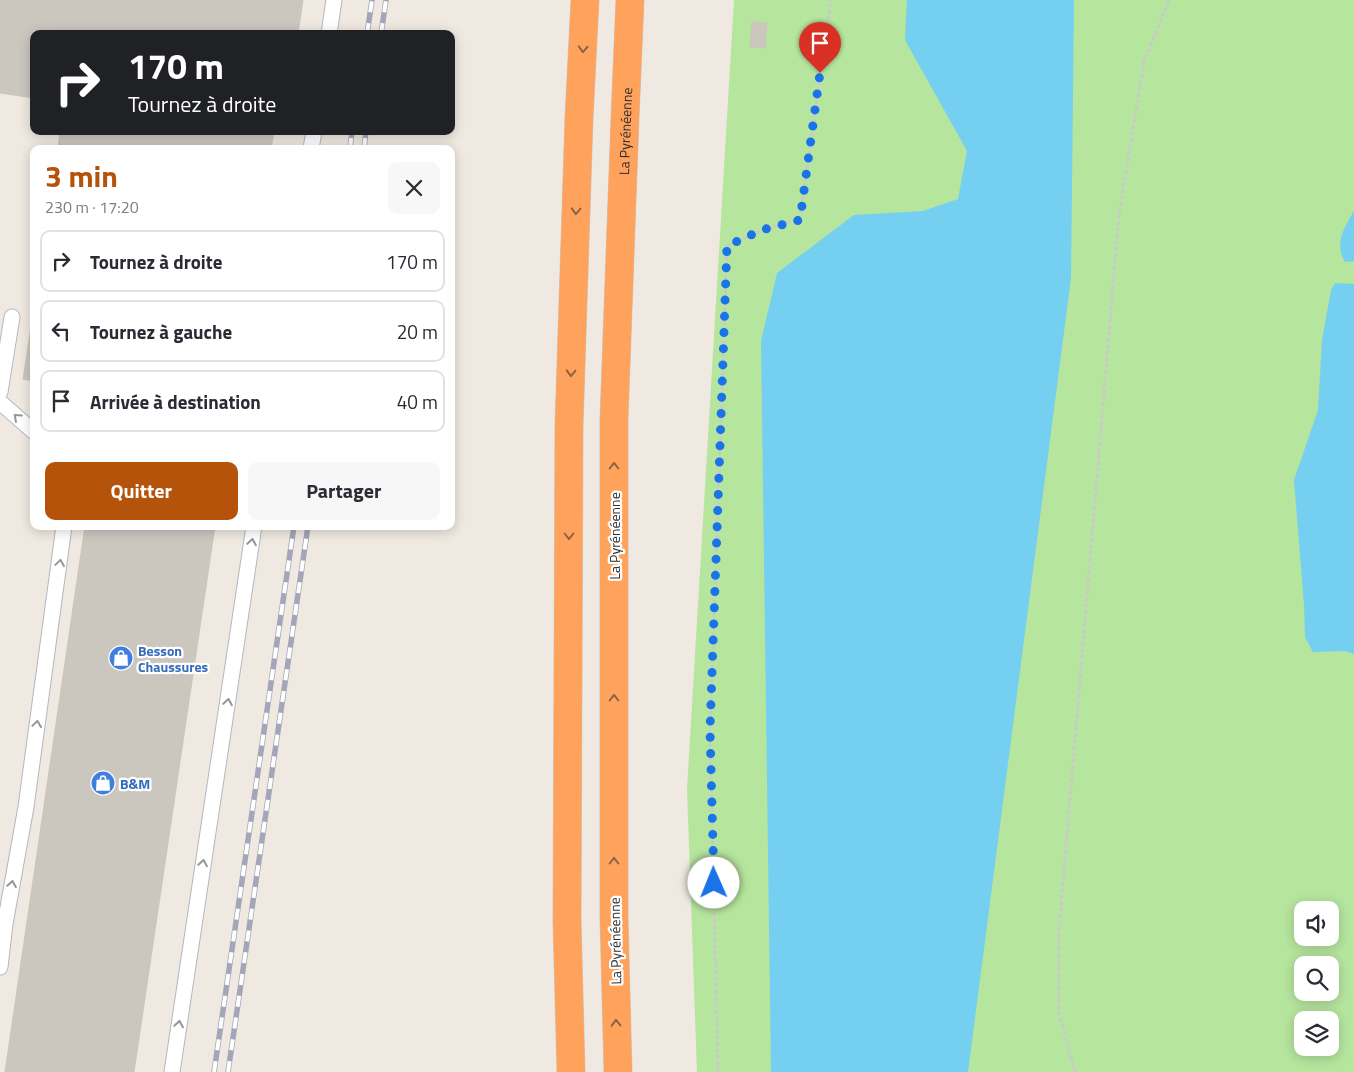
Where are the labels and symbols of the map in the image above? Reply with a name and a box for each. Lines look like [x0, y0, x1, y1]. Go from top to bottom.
pin [799, 22, 841, 73]
one-way arrow [577, 45, 588, 53]
street label: La Pyrénéenne [612, 87, 637, 175]
one-way arrow [571, 208, 581, 215]
one-way arrow [566, 370, 576, 378]
one-way arrow [13, 414, 22, 423]
one-way arrow [609, 462, 619, 470]
street label: La Pyrénéenne [604, 492, 625, 580]
one-way arrow [564, 532, 574, 540]
one-way arrow [246, 537, 257, 545]
one-way arrow [54, 558, 64, 567]
place label: Besson Chaussures [138, 640, 209, 677]
shop icon: Besson Chaussures [108, 645, 134, 671]
one-way arrow [609, 694, 619, 702]
one-way arrow [222, 698, 232, 707]
one-way arrow [31, 719, 42, 727]
shop icon: B&M [90, 770, 116, 796]
place label: B&M [120, 773, 150, 794]
position arrow [687, 856, 739, 908]
one-way arrow [609, 857, 619, 864]
one-way arrow [198, 859, 208, 867]
one-way arrow [6, 880, 17, 888]
street label: La Pyrénéenne [604, 897, 626, 985]
one-way arrow [173, 1019, 184, 1027]
one-way arrow [611, 1019, 622, 1027]

